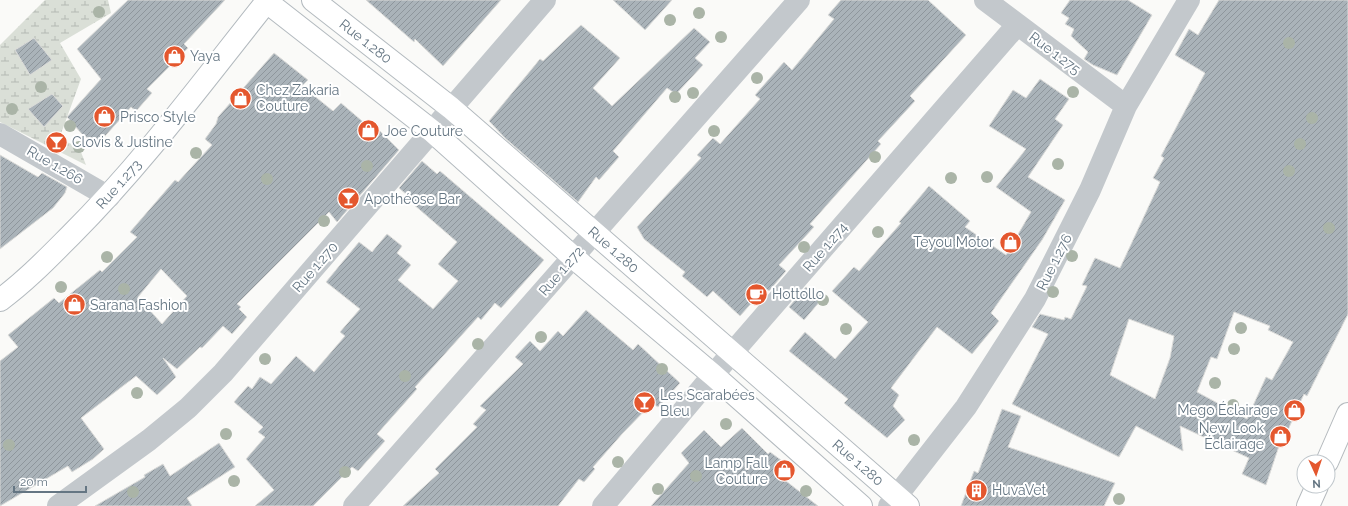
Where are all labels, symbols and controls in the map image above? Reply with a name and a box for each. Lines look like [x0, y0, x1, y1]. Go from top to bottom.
street label: Rue 1.280 [336, 16, 395, 67]
street label: Rue 1.275 [1026, 29, 1084, 78]
shop icon: Yaya [161, 43, 187, 69]
place label: Yaya [190, 48, 220, 64]
place label: Chez Zakaria Couture [256, 82, 339, 114]
shop icon: Chez Zakaria Couture [228, 85, 254, 111]
shop icon: Prisco Style [92, 104, 118, 130]
place label: Prisco Style [120, 109, 196, 125]
shop icon: Joe Couture [355, 118, 381, 144]
place label: Joe Couture [384, 123, 463, 139]
bar icon: Clovis & Justine [43, 129, 69, 155]
place label: Clovis & Justine [72, 134, 173, 150]
street label: Rue 1.266 [24, 143, 86, 187]
street label: Rue 1.273 [93, 156, 145, 212]
bar icon: Apothéose Bar [335, 186, 361, 212]
place label: Apothéose Bar [364, 191, 460, 207]
street label: Rue 1.274 [799, 219, 851, 275]
street label: Rue 1.280 [585, 223, 642, 276]
shop icon: Teyou Motor [997, 229, 1023, 255]
street label: Rue 1.276 [1033, 231, 1075, 293]
place label: Teyou Motor [913, 234, 994, 250]
street label: Rue 1.270 [289, 239, 341, 295]
street label: Rue 1.272 [535, 243, 587, 299]
cafe icon: Hottollo [744, 281, 770, 307]
place label: Hottollo [772, 286, 824, 302]
shop icon: Sarana Fashion [61, 292, 87, 318]
place label: Sarana Fashion [90, 297, 187, 313]
place label: Les Scarabées Bleu [660, 387, 755, 419]
bar icon: Les Scarabées Bleu [632, 390, 658, 416]
shop icon: Mego Éclairage [1281, 397, 1307, 423]
place label: Mego Éclairage [1177, 401, 1278, 418]
place label: New Look Éclairage [1199, 420, 1265, 452]
shop icon: New Look Éclairage [1267, 423, 1293, 449]
street label: Rue 1.280 [829, 436, 887, 489]
north arrow [1296, 454, 1336, 494]
place label: Lamp Fall Couture [705, 455, 768, 487]
shop icon: Lamp Fall Couture [771, 458, 797, 484]
scale bar [14, 468, 86, 494]
text: 20 m [20, 475, 48, 489]
building icon: HuvaVet [963, 477, 989, 503]
text: N [1312, 477, 1321, 490]
place label: HuvaVet [992, 482, 1046, 498]

